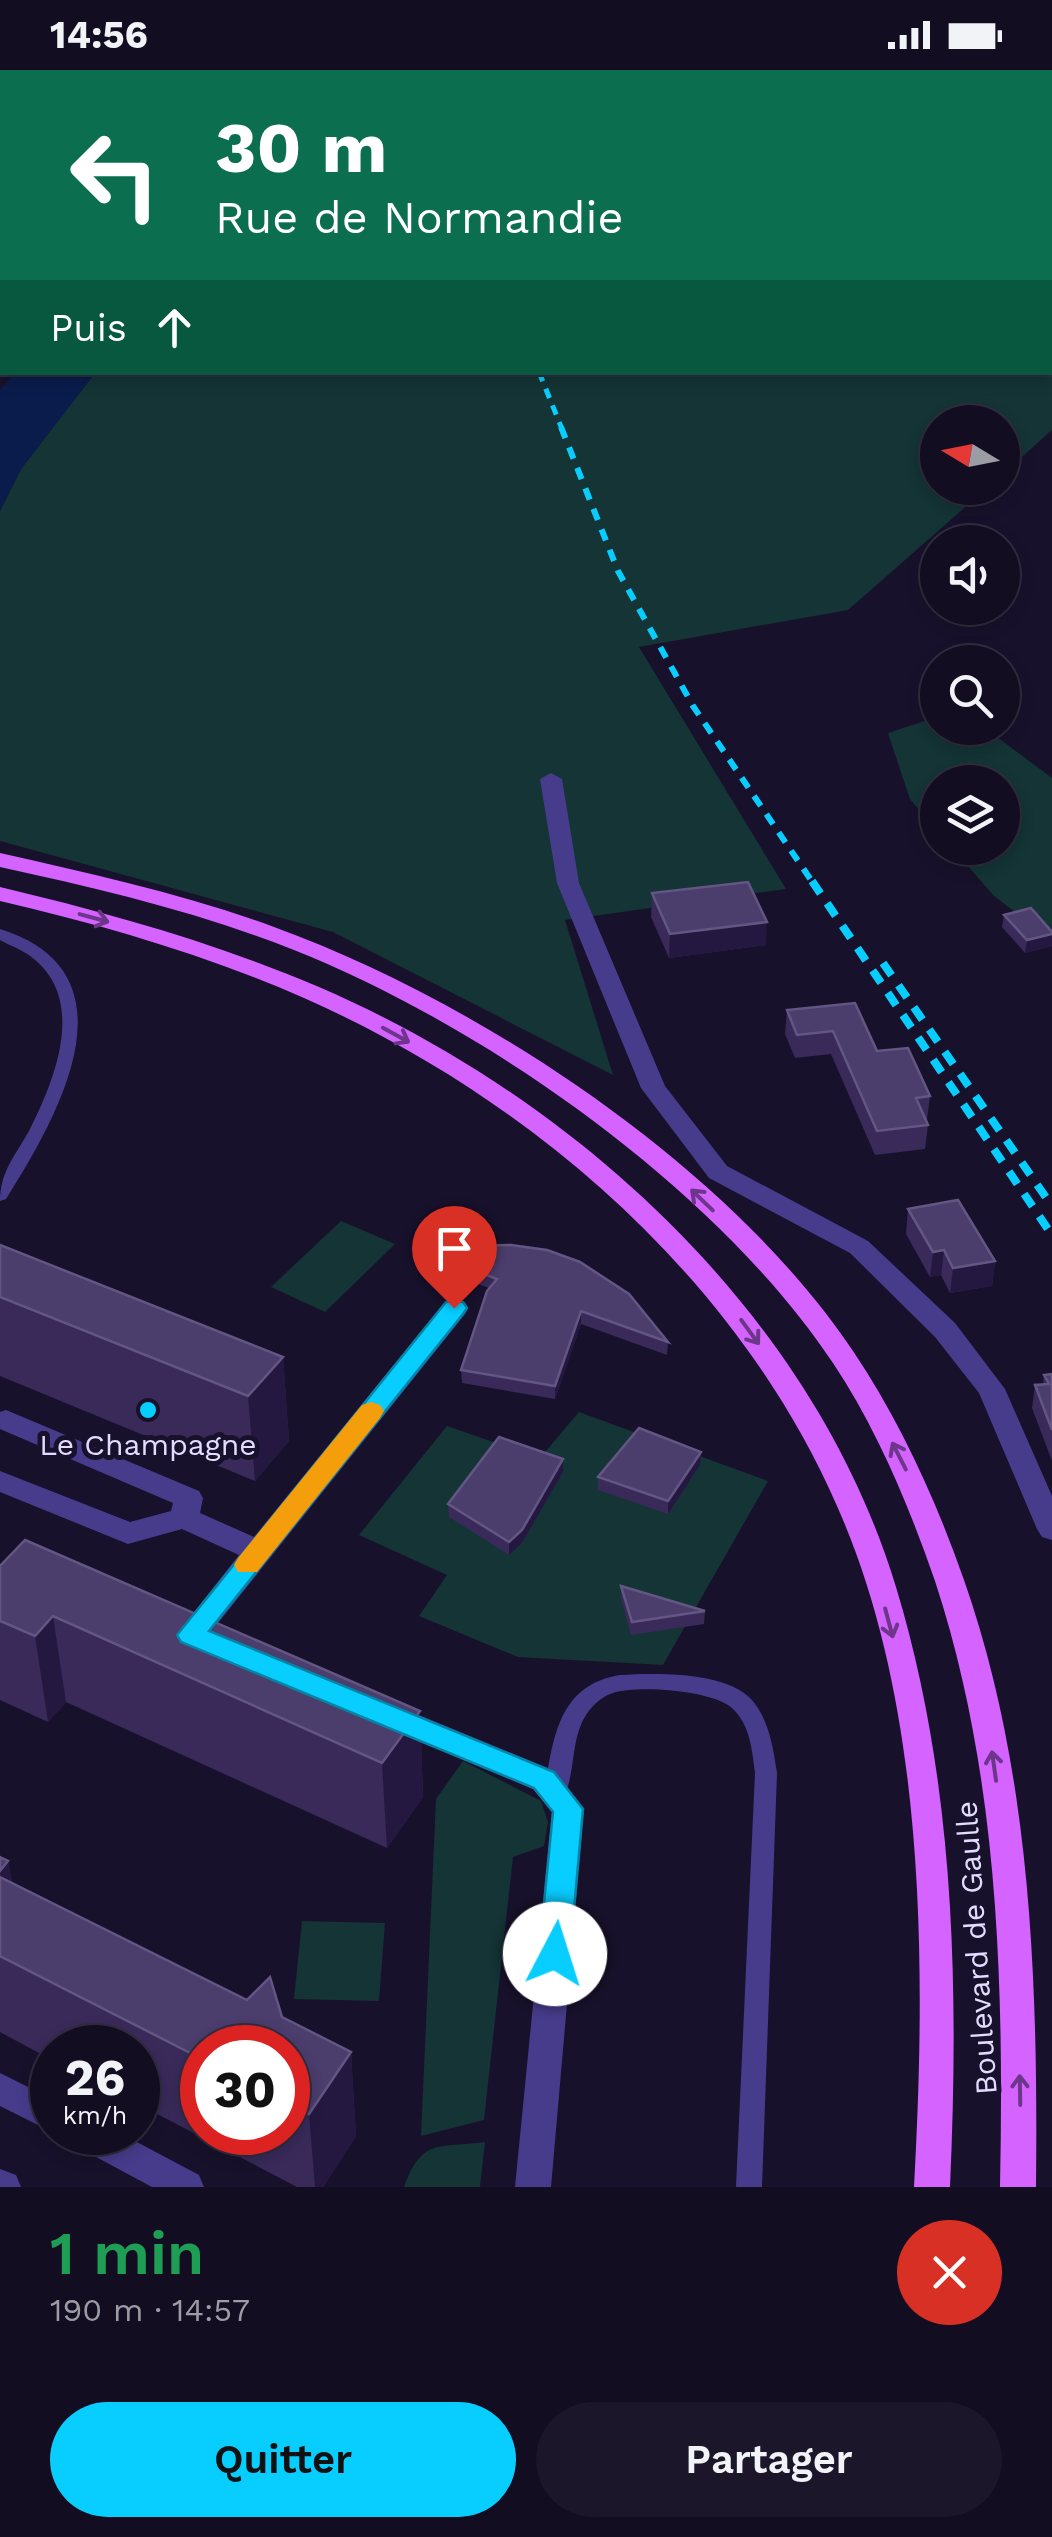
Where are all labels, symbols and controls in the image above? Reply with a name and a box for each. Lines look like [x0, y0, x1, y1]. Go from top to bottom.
text: 14:56 [50, 13, 148, 57]
text: 30 m [215, 107, 387, 189]
icon: left [50, 110, 180, 240]
text: Rue de Normandie [215, 191, 623, 244]
icon: ahead [147, 300, 202, 355]
text: Puis [50, 306, 127, 350]
north arrow [920, 405, 1020, 505]
map controls [920, 405, 1020, 865]
button: sound [920, 525, 1020, 625]
button: search [920, 645, 1020, 745]
button: layers [920, 765, 1020, 865]
one-way arrow [78, 909, 110, 928]
one-way arrow [381, 1026, 411, 1046]
one-way arrow [690, 1189, 715, 1213]
pin [412, 1206, 497, 1309]
icon: arrive [427, 1221, 482, 1276]
one-way arrow [739, 1318, 760, 1346]
marker: Le Champagne [137, 1399, 159, 1421]
place label: Le Champagne [39, 1427, 257, 1462]
one-way arrow [889, 1442, 908, 1472]
one-way arrow [881, 1607, 900, 1638]
one-way arrow [985, 1750, 1003, 1783]
street label: Boulevard de Gaulle [948, 1800, 1004, 2096]
position arrow [503, 1902, 607, 2006]
speed limit sign: 30 [180, 2025, 310, 2155]
text: 26 [65, 2048, 125, 2107]
one-way arrow [1010, 2074, 1029, 2106]
text: km/h [63, 2101, 127, 2130]
text: 1 min [50, 2218, 204, 2289]
button: close [897, 2220, 1002, 2325]
text: 190 m · 14:57 [50, 2291, 250, 2329]
button: Quitter [50, 2402, 516, 2517]
button: Partager [536, 2402, 1002, 2517]

